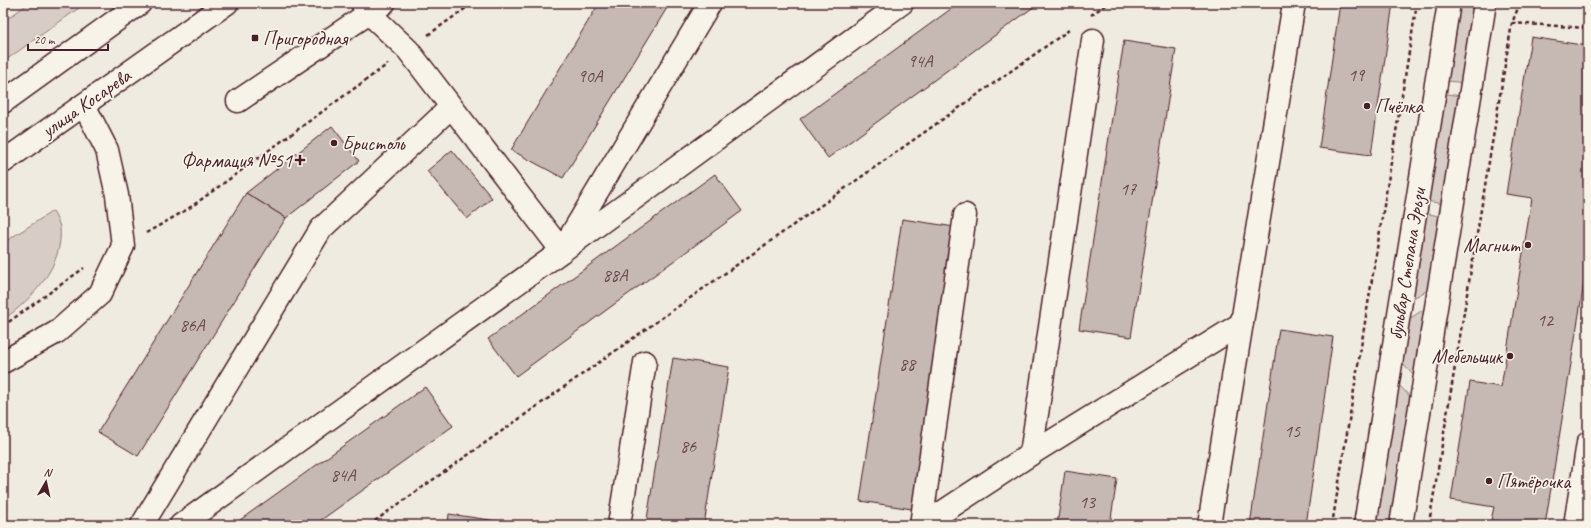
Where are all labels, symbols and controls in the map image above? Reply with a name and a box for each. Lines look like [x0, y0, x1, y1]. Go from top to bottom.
scale bar [28, 26, 108, 52]
place label: Пригородная [263, 26, 349, 51]
text: 20 m [34, 32, 56, 48]
marker: Пригородная [250, 33, 260, 43]
house number: 94А [907, 50, 934, 72]
street label: улица Косарева [36, 62, 137, 143]
house number: 19 [1348, 64, 1366, 86]
house number: 90А [577, 65, 604, 87]
place label: Пчёлка [1375, 94, 1425, 119]
marker: Пчёлка [1362, 101, 1372, 111]
place label: Бристоль [342, 131, 406, 156]
marker: Бристоль [329, 138, 339, 148]
place label: Фармация №51 [181, 148, 293, 173]
marker: Фармация №51 [295, 155, 305, 165]
house number: 17 [1120, 178, 1137, 200]
street label: бульвар Степана Эрьзи [1383, 185, 1432, 341]
place label: Магнит [1463, 233, 1521, 258]
marker: Магнит [1523, 240, 1533, 250]
house number: 88А [602, 264, 629, 286]
house number: 12 [1537, 309, 1555, 331]
house number: 86А [179, 314, 206, 336]
place label: Мебельщик [1432, 344, 1504, 369]
marker: Мебельщик [1505, 351, 1515, 361]
house number: 88 [899, 353, 917, 375]
house number: 15 [1284, 420, 1301, 442]
house number: 86 [680, 435, 697, 457]
north arrow [26, 462, 66, 502]
house number: 84А [330, 464, 357, 486]
text: N [43, 465, 54, 480]
place label: Пятёрочка [1497, 469, 1572, 494]
marker: Пятёрочка [1484, 476, 1494, 486]
house number: 13 [1079, 491, 1097, 513]

